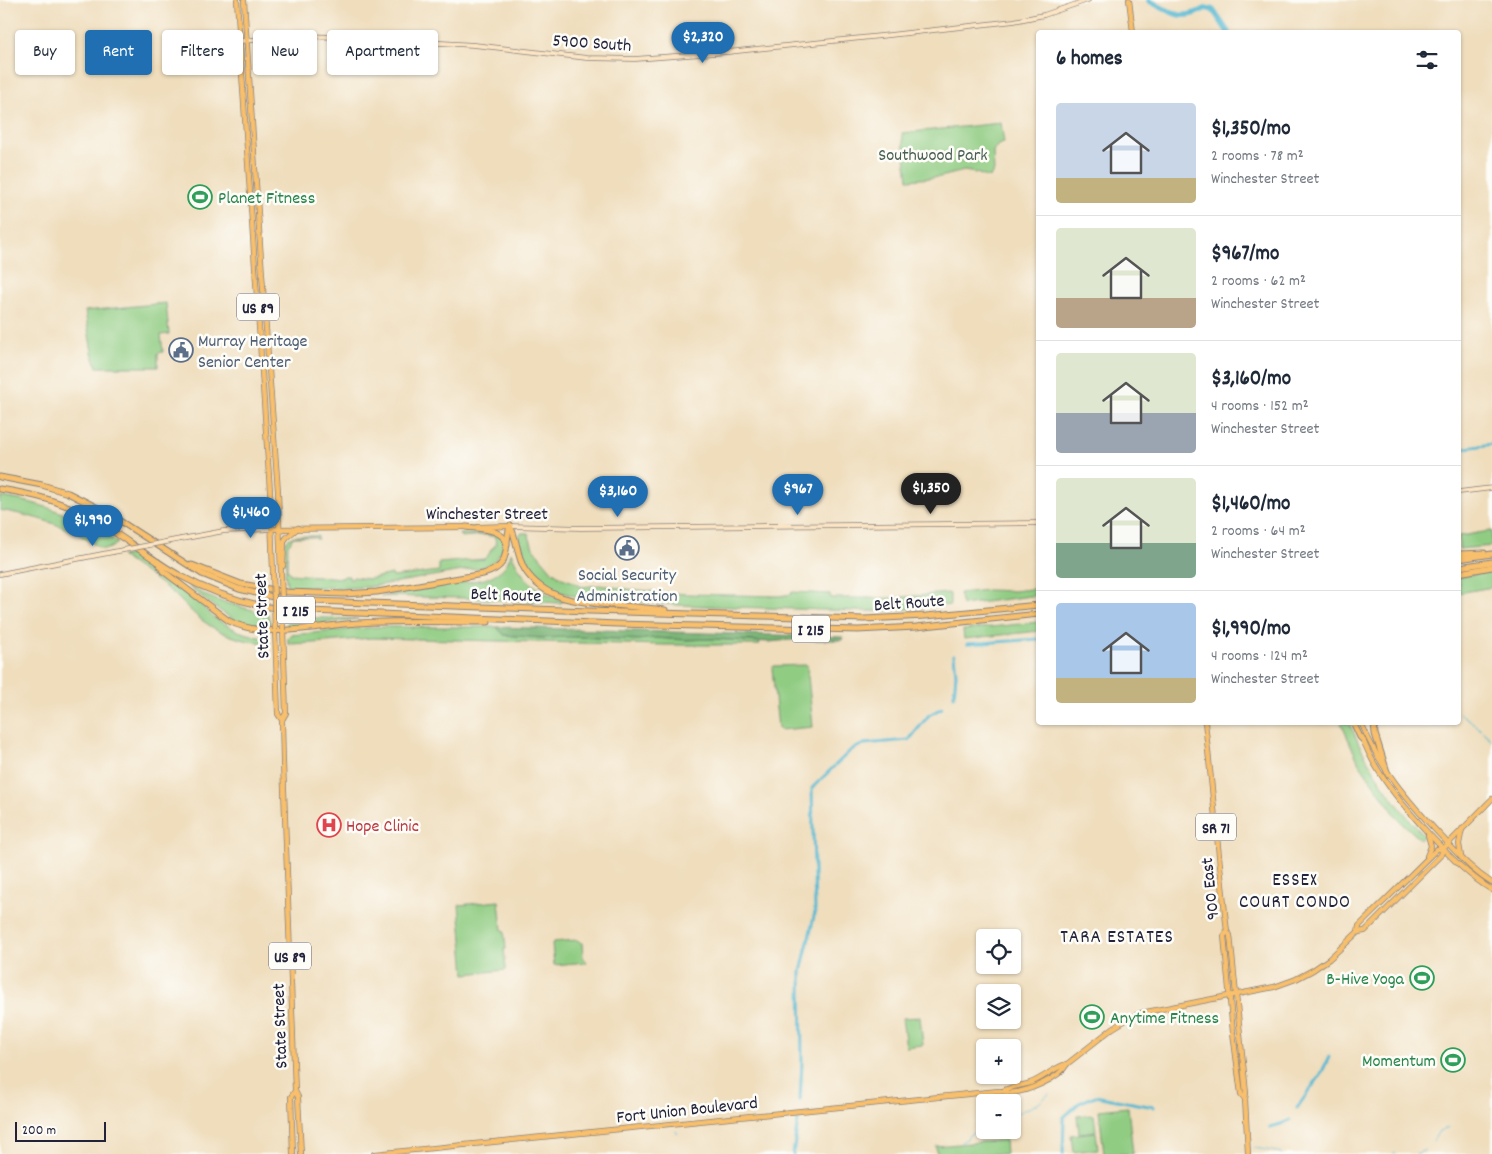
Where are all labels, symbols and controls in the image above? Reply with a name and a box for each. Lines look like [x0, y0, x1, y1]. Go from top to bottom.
pin: $2,320 [662, 22, 744, 64]
text: $2,320 [683, 26, 723, 49]
street label: 5900 South [552, 29, 632, 60]
chip: Buy [15, 30, 75, 75]
chip: Rent [85, 30, 152, 75]
chip: Filters [162, 30, 243, 75]
chip: New [253, 30, 317, 75]
chip: Apartment [327, 30, 438, 75]
text: 6 homes [1056, 45, 1123, 75]
icon: filters [1413, 46, 1441, 74]
text: $1,350/mo [1211, 115, 1291, 145]
icon: home [1096, 123, 1156, 183]
park label: Southwood Park [878, 144, 988, 169]
text: 2 rooms · 78 m² [1211, 145, 1304, 168]
text: Winchester Street [1211, 168, 1319, 191]
sports icon: Planet Fitness [187, 184, 213, 210]
place label: Planet Fitness [218, 187, 315, 212]
text: $967/mo [1211, 240, 1279, 270]
icon: home [1096, 248, 1156, 308]
text: 2 rooms · 62 m² [1211, 270, 1306, 293]
text: Winchester Street [1211, 293, 1319, 316]
road number: US 89 [237, 294, 279, 320]
place label: Murray Heritage Senior Center [198, 330, 308, 376]
public building icon: Murray Heritage Senior Center [168, 337, 194, 363]
text: $3,160/mo [1211, 365, 1291, 395]
icon: home [1096, 373, 1156, 433]
text: 4 rooms · 152 m² [1211, 395, 1309, 418]
text: Winchester Street [1211, 418, 1319, 441]
pin: $1,350 [890, 472, 972, 515]
pin: $967 [768, 474, 828, 516]
pin: $3,160 [577, 476, 659, 518]
text: $1,350 [912, 477, 950, 500]
text: $967 [783, 478, 813, 501]
text: $3,160 [599, 480, 637, 503]
text: $1,460/mo [1211, 490, 1290, 520]
pin: $1,460 [210, 496, 292, 539]
icon: home [1096, 498, 1156, 558]
text: $1,460 [232, 501, 270, 524]
street label: Winchester Street [426, 503, 548, 528]
pin: $1,990 [52, 504, 134, 547]
text: $1,990 [74, 509, 112, 532]
text: 2 rooms · 64 m² [1211, 520, 1306, 543]
public building icon: Social Security Administration [614, 535, 640, 561]
text: Winchester Street [1211, 543, 1319, 566]
place label: Social Security Administration [576, 564, 678, 610]
street label: State Street [250, 572, 277, 659]
street label: Belt Route [470, 583, 542, 610]
street label: Belt Route [873, 590, 945, 619]
road number: I 215 [277, 596, 315, 624]
text: $1,990/mo [1211, 615, 1291, 645]
road number: I 215 [792, 616, 830, 642]
icon: home [1096, 623, 1156, 683]
text: 4 rooms · 124 m² [1211, 645, 1308, 668]
text: Winchester Street [1211, 668, 1319, 691]
hospital icon: Hope Clinic [316, 812, 342, 838]
road number: SR 71 [1196, 814, 1236, 840]
place label: Hope Clinic [346, 815, 419, 840]
street label: 900 East [1196, 856, 1227, 921]
district label: ESSEX COURT CONDO [1239, 868, 1351, 917]
district label: TARA ESTATES [1060, 925, 1174, 952]
map controls [976, 929, 1021, 1139]
button: locate [976, 929, 1021, 974]
road number: US 89 [269, 942, 311, 969]
sports icon: B-Hive Yoga [1409, 965, 1435, 991]
place label: B-Hive Yoga [1326, 968, 1405, 993]
street label: State Street [268, 982, 295, 1069]
button: layers [976, 984, 1021, 1029]
sports icon: Anytime Fitness [1079, 1004, 1105, 1030]
place label: Anytime Fitness [1110, 1007, 1219, 1032]
button: + [976, 1039, 1021, 1084]
sports icon: Momentum [1440, 1047, 1466, 1073]
place label: Momentum [1362, 1050, 1436, 1075]
street label: Fort Union Boulevard [615, 1092, 759, 1131]
button: − [976, 1094, 1021, 1139]
scale bar [15, 1119, 106, 1142]
text: 200 m [22, 1121, 56, 1141]

